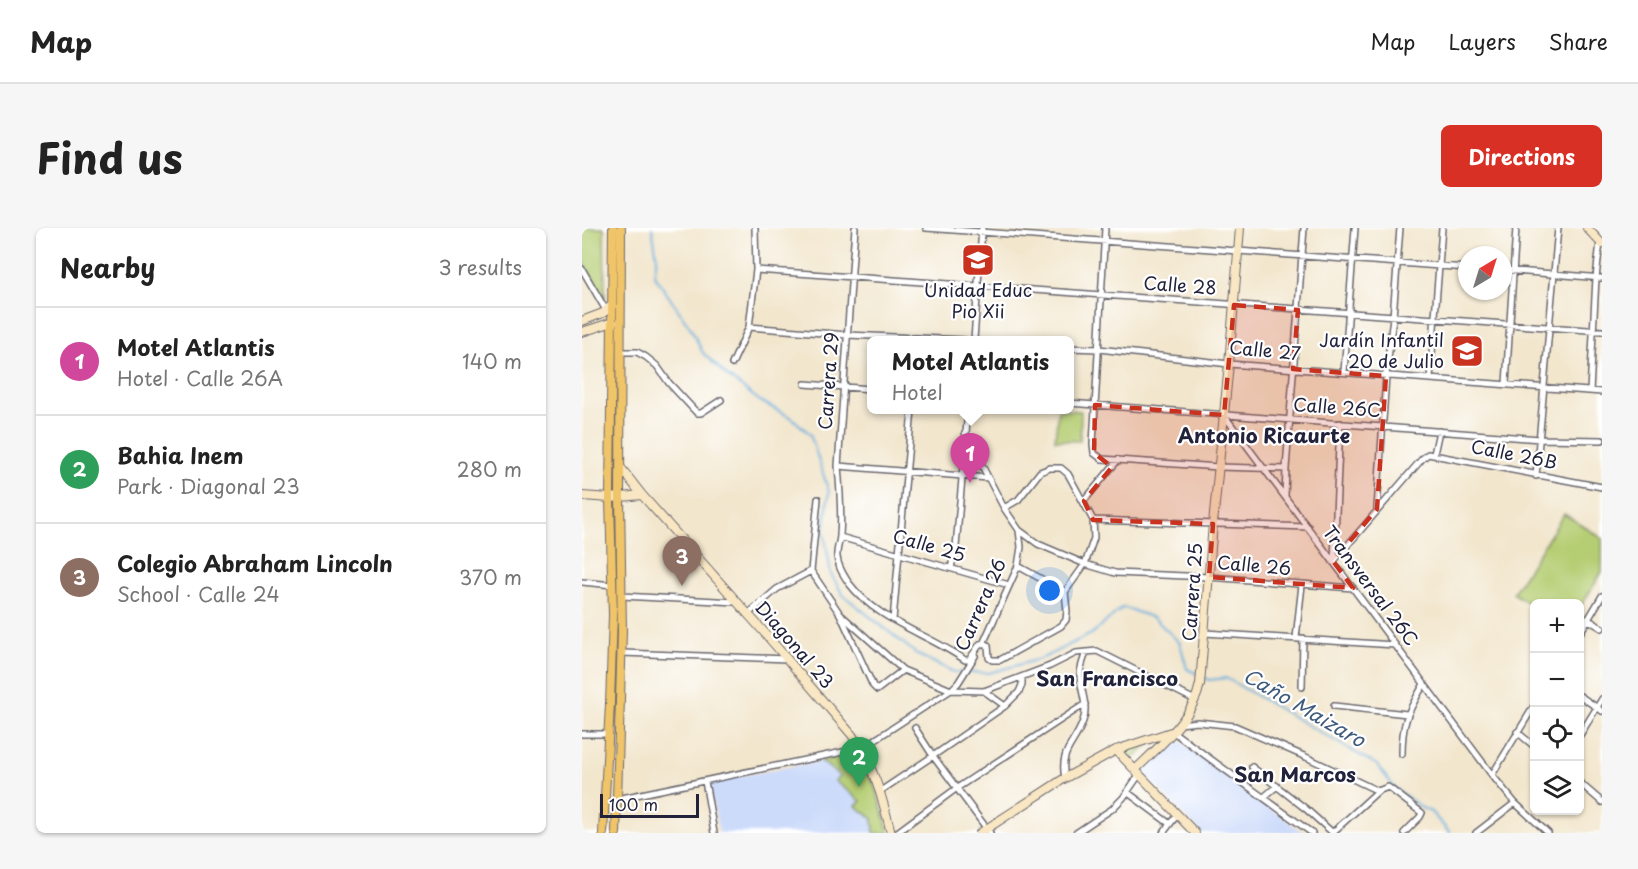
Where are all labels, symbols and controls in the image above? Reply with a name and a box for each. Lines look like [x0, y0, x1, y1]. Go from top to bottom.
text: Map [30, 20, 92, 63]
text: Map [1371, 25, 1415, 57]
text: Layers [1448, 25, 1516, 57]
text: Share [1549, 25, 1608, 57]
text: Find us [36, 125, 183, 188]
button: Directions [1441, 125, 1602, 187]
school or university icon: Unidad Educ Pio Xii [960, 242, 996, 278]
north arrow [1458, 246, 1512, 300]
text: Nearby [60, 248, 155, 287]
text: 3 results [439, 252, 522, 282]
street label: Calle 28 [1143, 268, 1218, 301]
place label: Unidad Educ Pio Xii [924, 276, 1032, 324]
place label: Jardín Infantil 20 de Julio [1319, 326, 1444, 374]
text: Motel Atlantis [117, 330, 275, 363]
street label: Carrera 29 [811, 331, 844, 431]
street label: Calle 27 [1228, 333, 1302, 366]
school or university icon: Jardín Infantil 20 de Julio [1449, 333, 1485, 369]
popup [867, 336, 1074, 414]
text: Motel Atlantis [892, 344, 1049, 377]
text: 1 [75, 346, 84, 376]
text: 140 m [462, 346, 522, 376]
text: Hotel · Calle 26A [117, 363, 283, 393]
text: Hotel [892, 377, 943, 407]
street label: Calle 26C [1292, 390, 1382, 423]
district label: Antonio Ricaurte [1178, 420, 1350, 450]
street label: Calle 26B [1469, 432, 1560, 475]
pin: 1 [950, 434, 990, 483]
text: Bahia Inem [117, 438, 243, 471]
text: 2 [72, 454, 87, 484]
text: 280 m [457, 454, 522, 484]
text: Park · Diagonal 23 [117, 471, 300, 501]
street label: Transversal 26C [1317, 519, 1425, 651]
street label: Calle 25 [890, 521, 969, 568]
pin: 3 [662, 536, 702, 586]
street label: Carrera 25 [1175, 542, 1208, 642]
text: Colegio Abraham Lincoln [117, 546, 393, 579]
street label: Calle 26 [1216, 548, 1292, 581]
street label: Carrera 26 [947, 554, 1012, 655]
text: 3 [73, 562, 86, 592]
text: 370 m [459, 562, 522, 592]
your location [1035, 576, 1064, 605]
text: School · Calle 24 [117, 579, 280, 609]
street label: Diagonal 23 [749, 594, 841, 694]
map controls [1530, 599, 1584, 815]
button: + [1530, 599, 1584, 653]
button: − [1530, 653, 1584, 707]
water label: Caño Maizaro [1238, 660, 1372, 755]
district label: San Francisco [1036, 663, 1178, 693]
button: locate [1530, 707, 1584, 761]
pin: 2 [840, 738, 878, 787]
district label: San Marcos [1234, 759, 1356, 789]
button: layers [1530, 761, 1584, 815]
scale bar [600, 791, 699, 818]
text: 100 m [609, 792, 658, 816]

